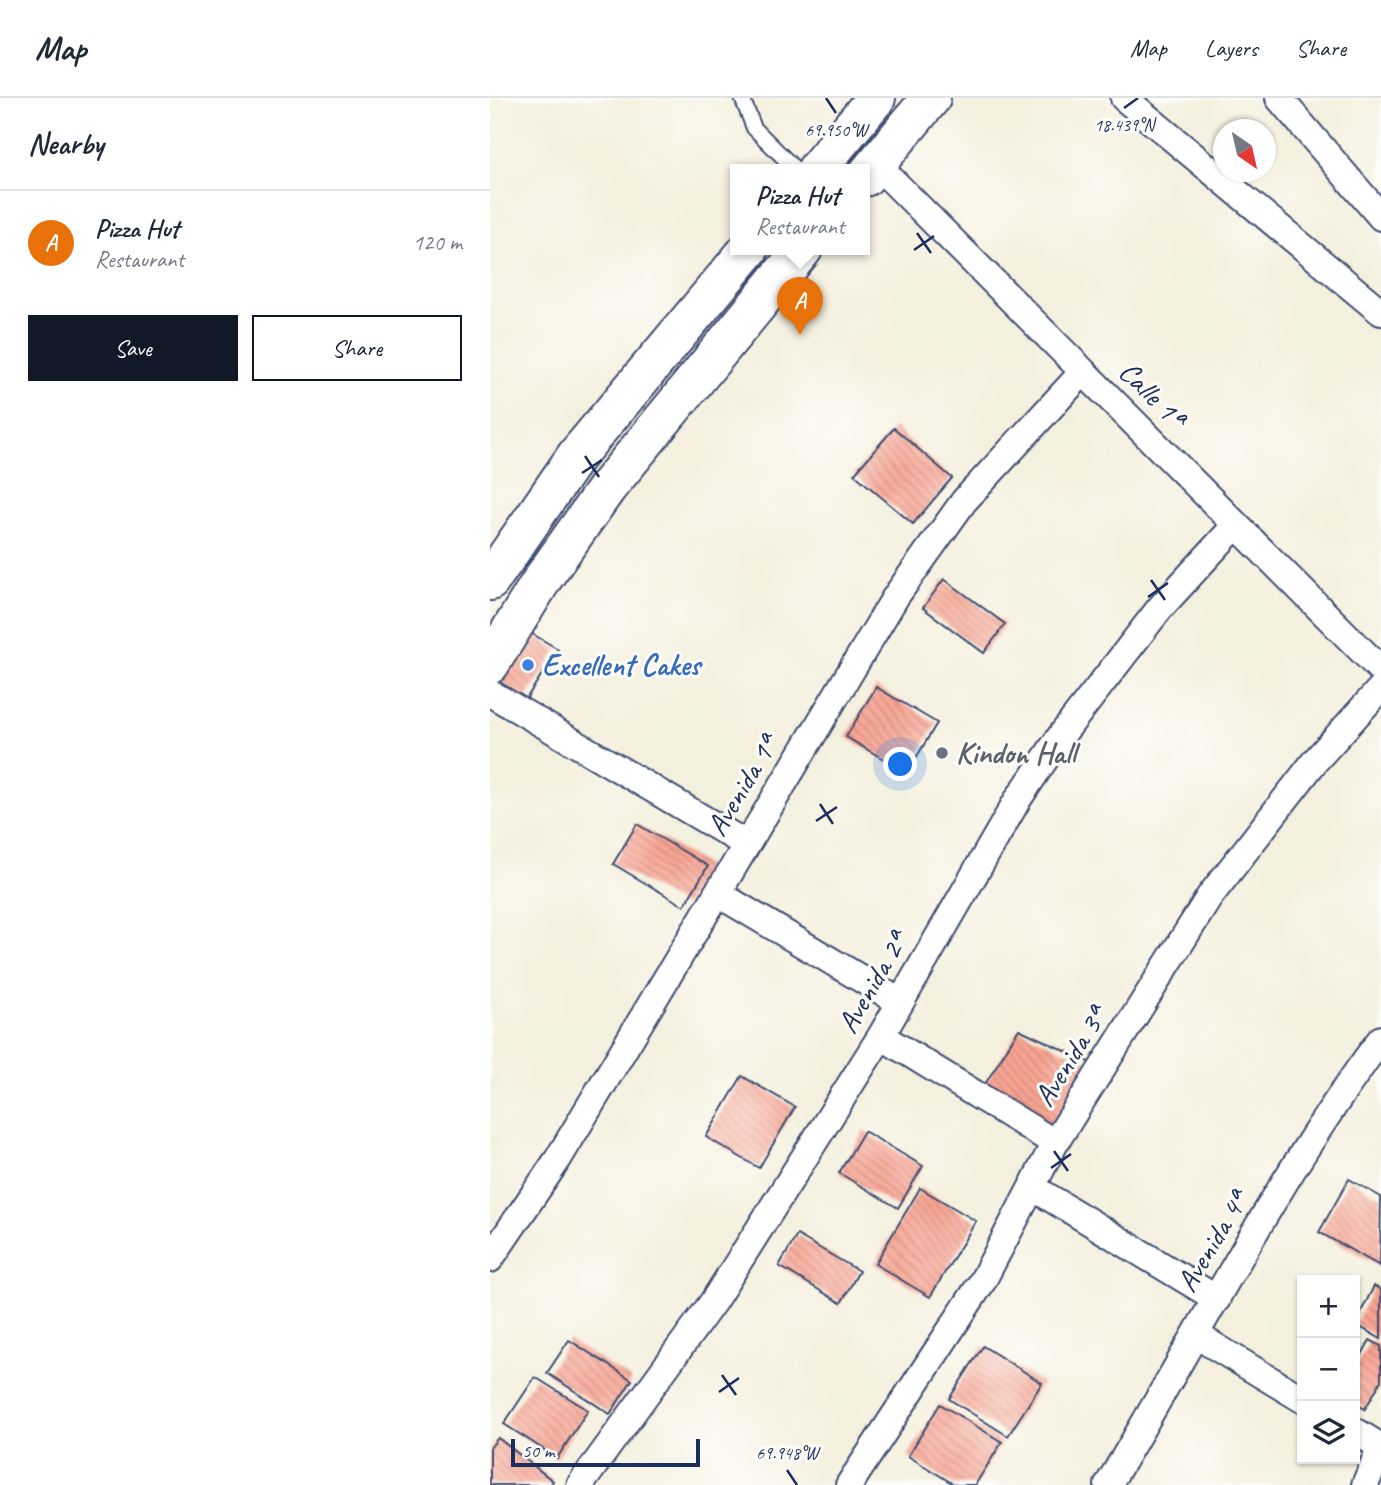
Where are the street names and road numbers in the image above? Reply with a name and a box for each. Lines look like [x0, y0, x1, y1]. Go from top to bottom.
street label: Calle 1ª [1111, 353, 1197, 439]
street label: Avenida 1ª [698, 725, 789, 843]
street label: Avenida 2ª [828, 922, 918, 1040]
street label: Avenida 3ª [1025, 996, 1118, 1113]
street label: Avenida 4ª [1168, 1181, 1259, 1299]

